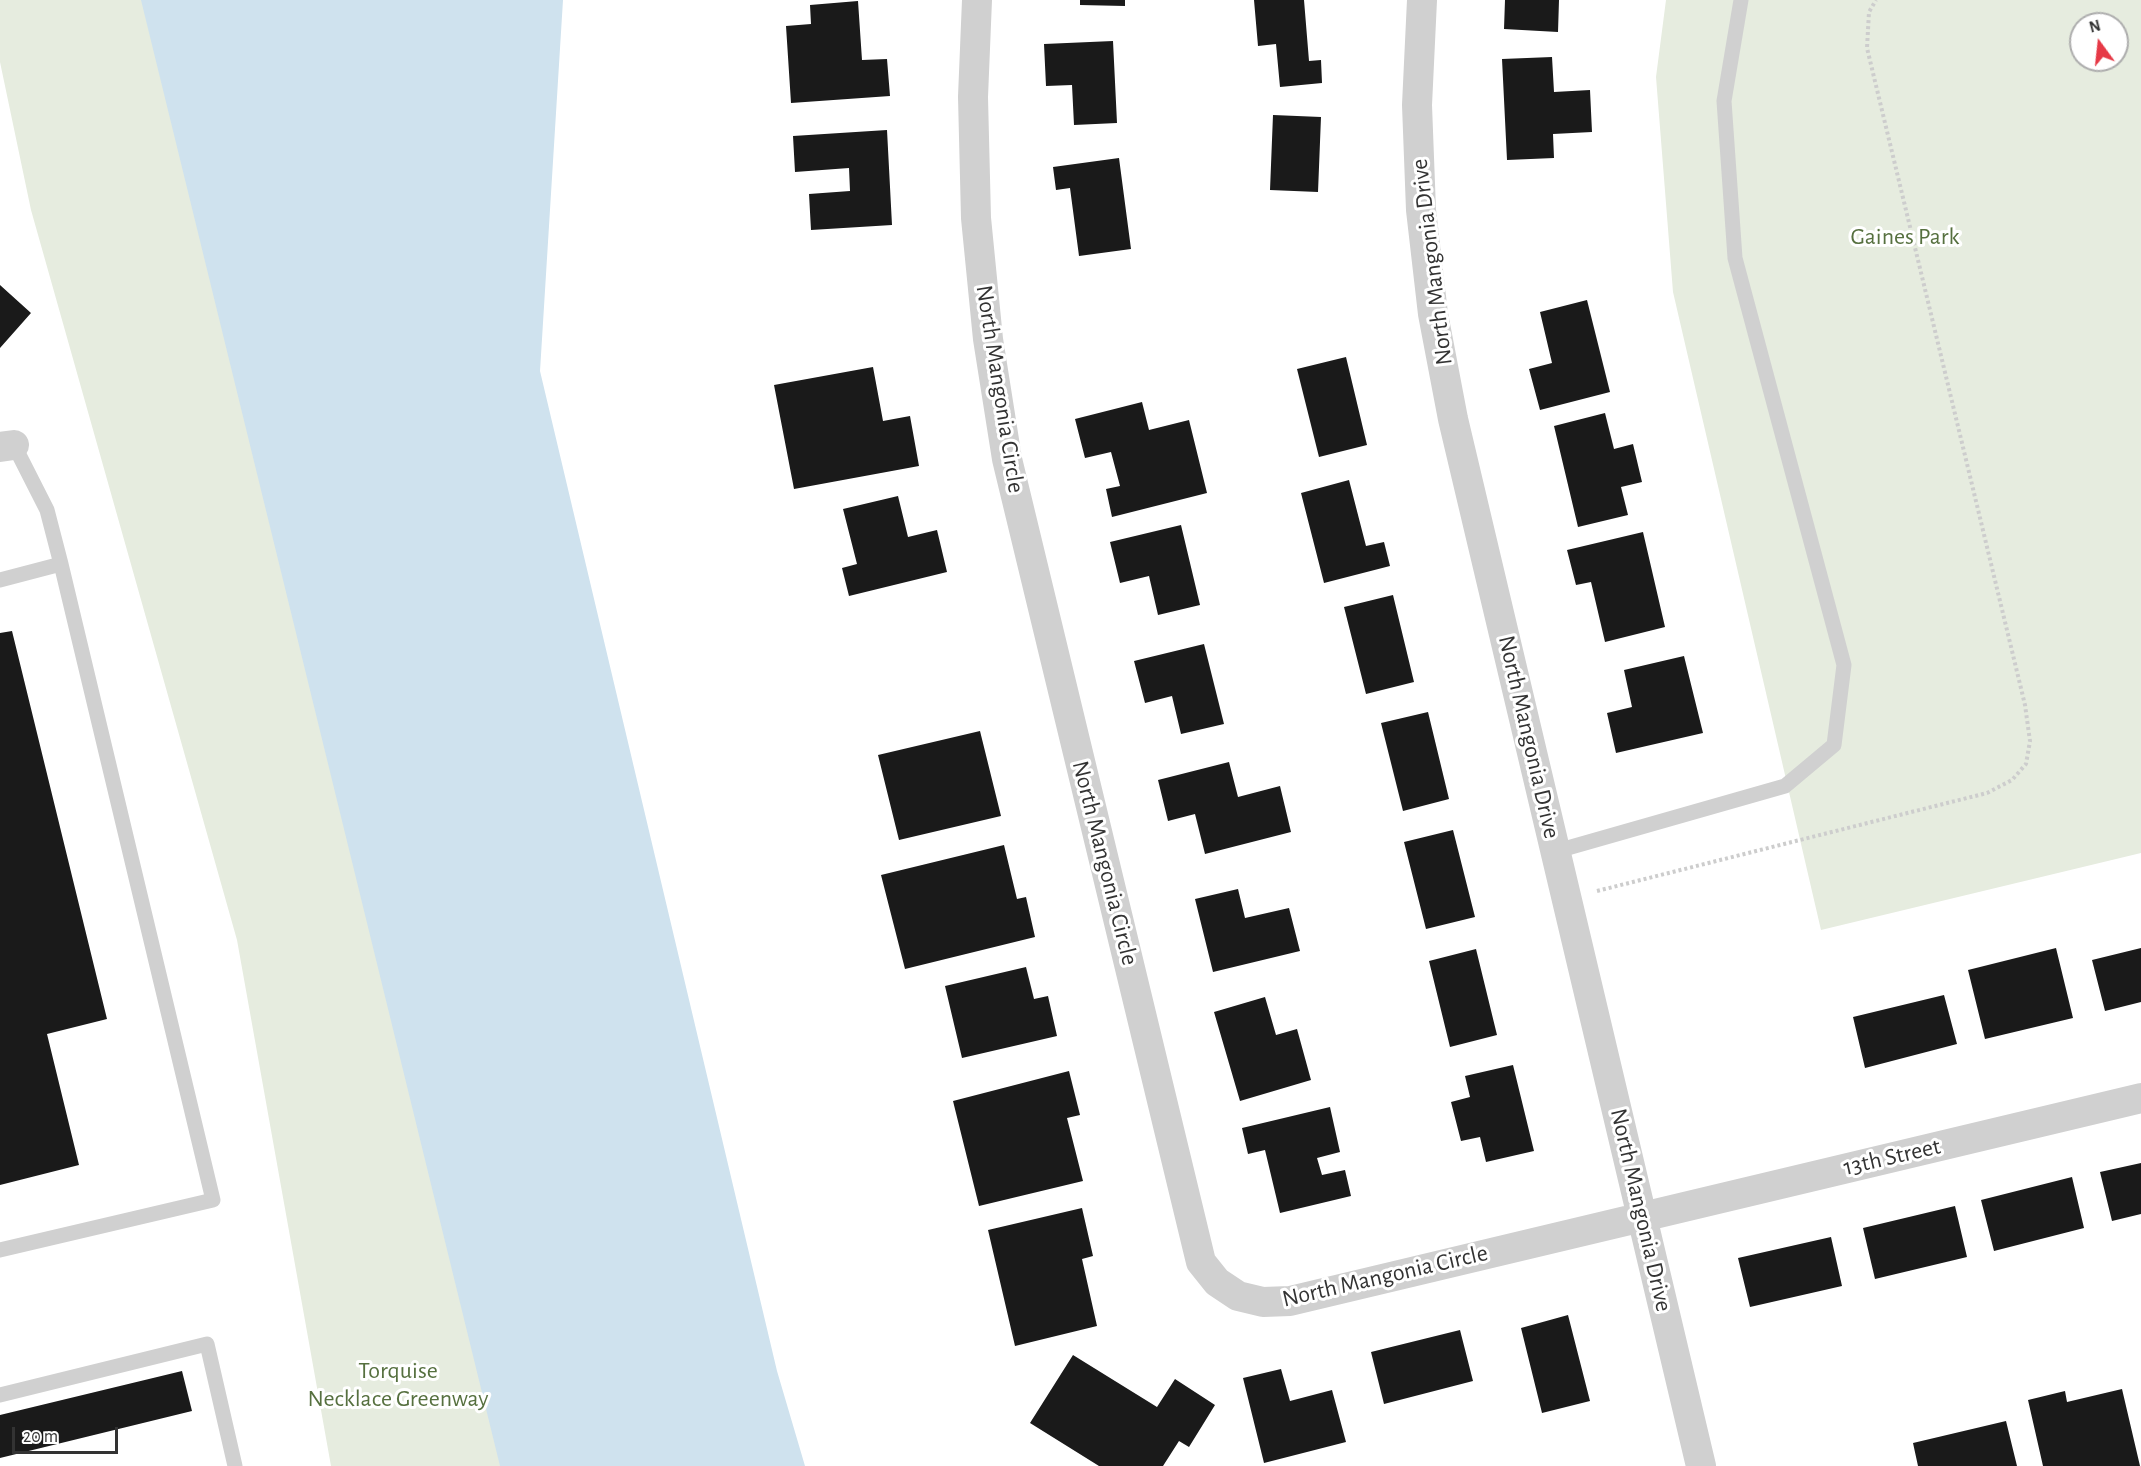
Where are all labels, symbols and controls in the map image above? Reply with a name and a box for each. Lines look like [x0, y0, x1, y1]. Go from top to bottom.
north arrow [2069, 12, 2129, 72]
text: N [2087, 17, 2102, 36]
street label: North Mangonia Drive [1405, 157, 1459, 367]
park label: Gaines Park [1851, 223, 1959, 251]
street label: North Mangonia Circle [969, 283, 1031, 495]
street label: North Mangonia Drive [1492, 633, 1566, 841]
street label: North Mangonia Circle [1066, 758, 1144, 968]
street label: North Mangonia Drive [1604, 1106, 1678, 1314]
street label: 13th Street [1841, 1132, 1943, 1182]
street label: North Mangonia Circle [1279, 1238, 1491, 1314]
park label: Torquise Necklace Greenway [308, 1357, 488, 1413]
scale bar [15, 1415, 122, 1453]
text: 20 m [23, 1428, 58, 1446]

